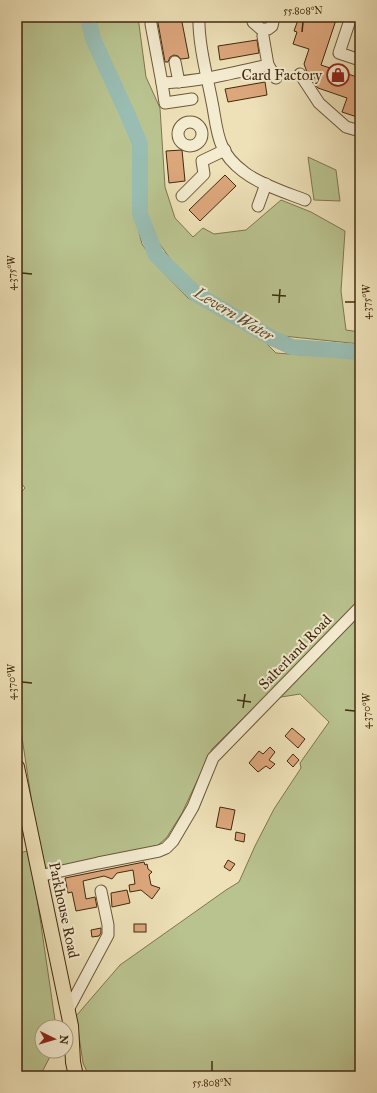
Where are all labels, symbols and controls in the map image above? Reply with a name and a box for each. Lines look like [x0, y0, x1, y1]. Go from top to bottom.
text: 55.808°N [283, 5, 323, 17]
shop icon: Card Factory [325, 62, 351, 88]
place label: Card Factory [241, 66, 323, 84]
text: 4.375°W [6, 255, 18, 290]
water label: Levern Water [190, 282, 278, 346]
text: 4.375°W [361, 284, 373, 319]
street label: Salterland Road [255, 610, 336, 693]
text: 4.370°W [6, 663, 18, 700]
text: 4.370°W [361, 692, 373, 729]
street label: Parkhouse Road [45, 860, 83, 960]
north arrow [34, 1019, 74, 1059]
text: N [57, 1035, 70, 1046]
text: 55.808°N [192, 1077, 232, 1089]

